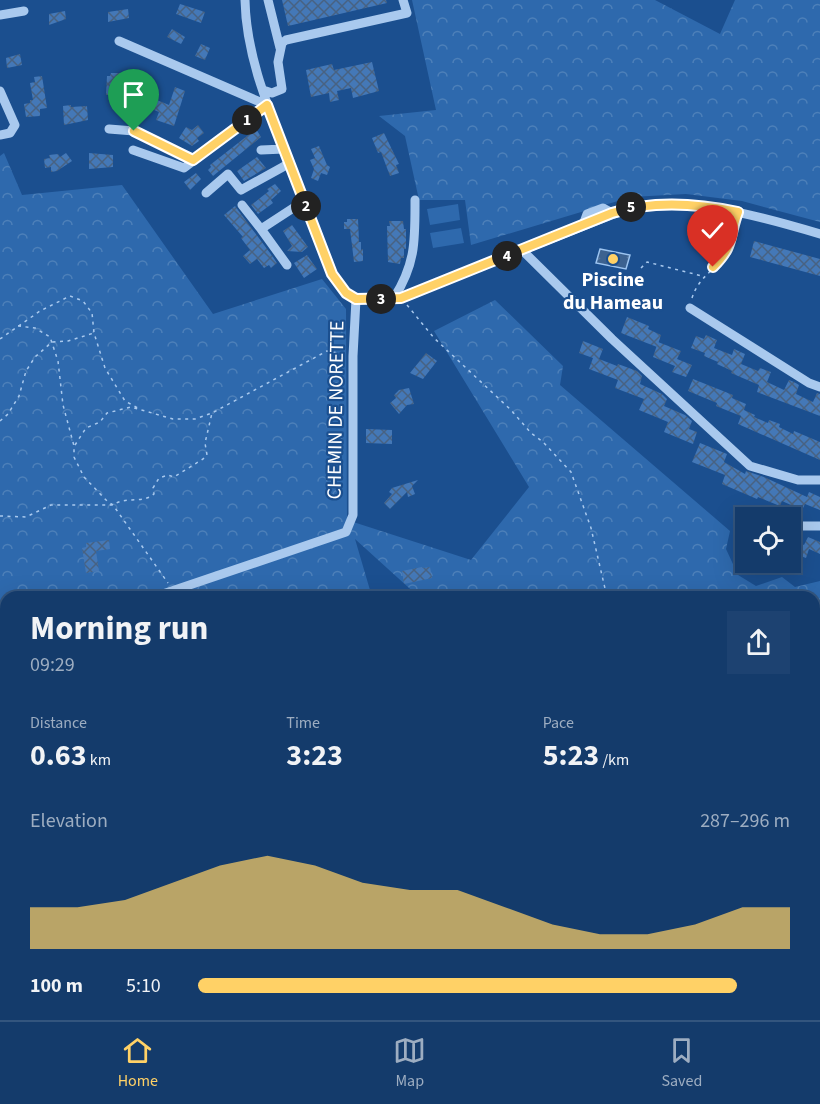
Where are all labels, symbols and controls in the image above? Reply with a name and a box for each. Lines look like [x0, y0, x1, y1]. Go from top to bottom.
pin [108, 69, 159, 131]
icon: arrive [117, 78, 150, 111]
pin: 1 [232, 105, 262, 135]
text: 1 [243, 109, 251, 131]
pin: 2 [291, 191, 321, 221]
pin: 5 [616, 192, 646, 222]
text: 2 [302, 195, 310, 217]
text: 5 [627, 196, 635, 218]
pin [687, 205, 738, 267]
icon: check [696, 214, 729, 247]
pin: 4 [492, 241, 522, 271]
text: 4 [503, 245, 511, 267]
marker: Piscine du Hameau [606, 252, 620, 266]
place label: Piscine du Hameau [563, 266, 663, 317]
pin: 3 [366, 284, 396, 314]
text: 3 [377, 288, 385, 310]
street label: CHEMIN DE NORETTE [320, 320, 352, 500]
map controls [735, 507, 801, 573]
button: locate [735, 507, 801, 573]
text: Morning run [30, 605, 208, 652]
button: share [727, 611, 790, 674]
text: 09:29 [30, 651, 75, 679]
text: Distance [30, 712, 87, 734]
text: Time [286, 712, 320, 734]
text: Pace [543, 712, 574, 734]
text: 0.63 [30, 734, 87, 777]
text: 3:23 [286, 734, 343, 777]
text: 5:23 [543, 734, 599, 777]
text: km [87, 749, 111, 771]
text: /km [599, 749, 629, 771]
text: Elevation [30, 807, 108, 835]
text: 287–296 m [700, 807, 790, 835]
text: 100 m [30, 972, 83, 1000]
text: 5:10 [126, 972, 161, 1000]
tab: Home [118, 1034, 158, 1092]
tab: Map [393, 1034, 426, 1092]
tab: Saved [662, 1034, 702, 1092]

